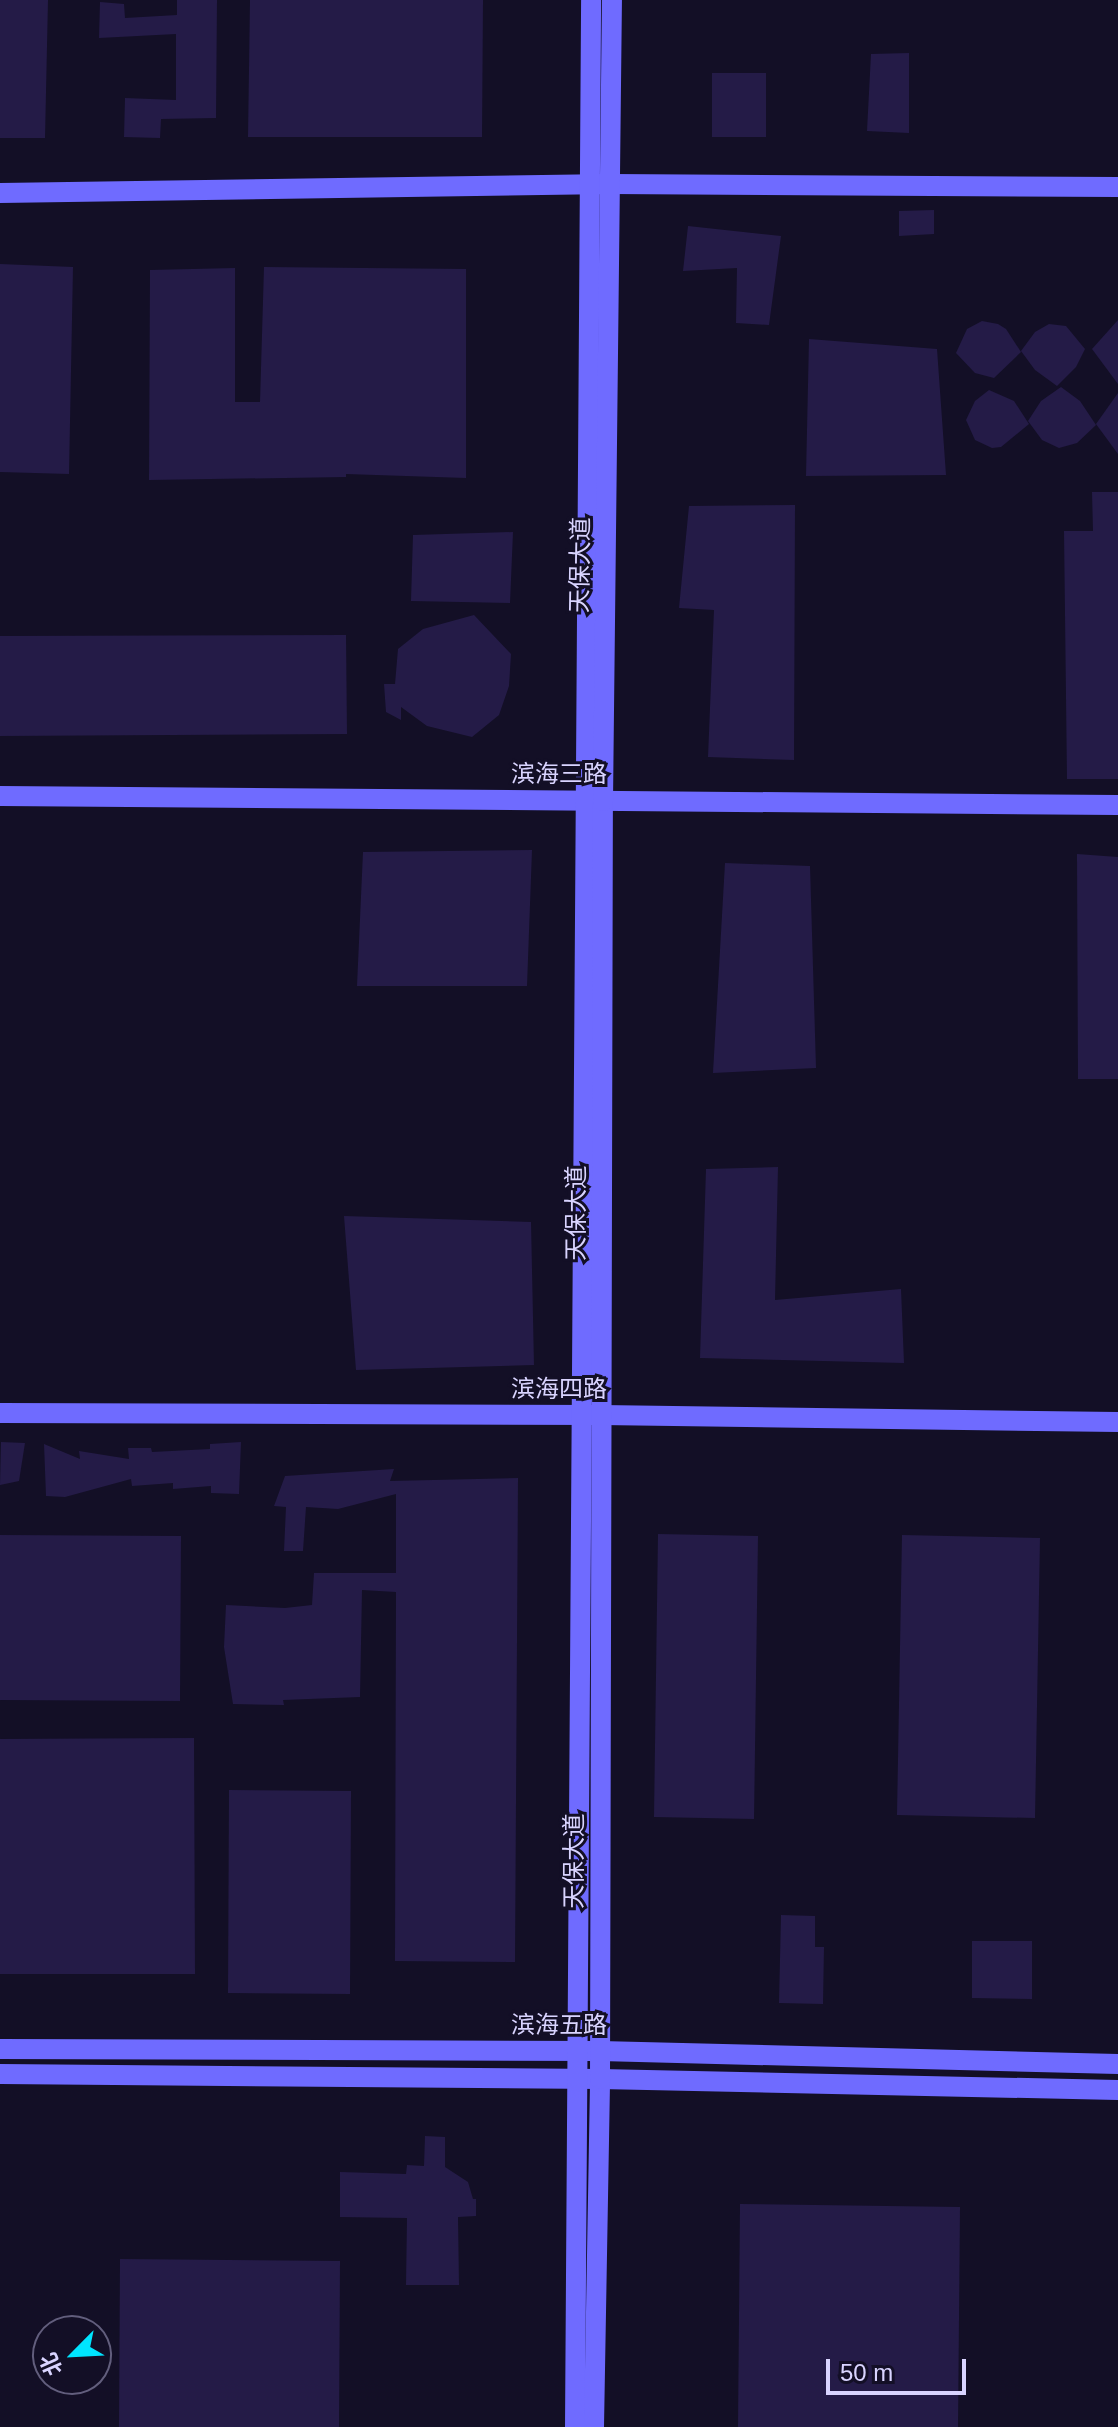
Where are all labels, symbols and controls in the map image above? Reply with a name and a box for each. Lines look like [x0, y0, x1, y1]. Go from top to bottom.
street label: 天保大道 [565, 517, 595, 613]
street label: 滨海三路 [511, 760, 607, 788]
street label: 天保大道 [562, 1165, 590, 1261]
street label: 滨海四路 [511, 1375, 607, 1403]
street label: 天保大道 [560, 1813, 588, 1909]
street label: 滨海五路 [511, 2011, 607, 2039]
north arrow [32, 2315, 112, 2395]
scale bar [830, 2343, 970, 2393]
text: 北 [36, 2349, 67, 2379]
text: 50 m [840, 2359, 893, 2386]

